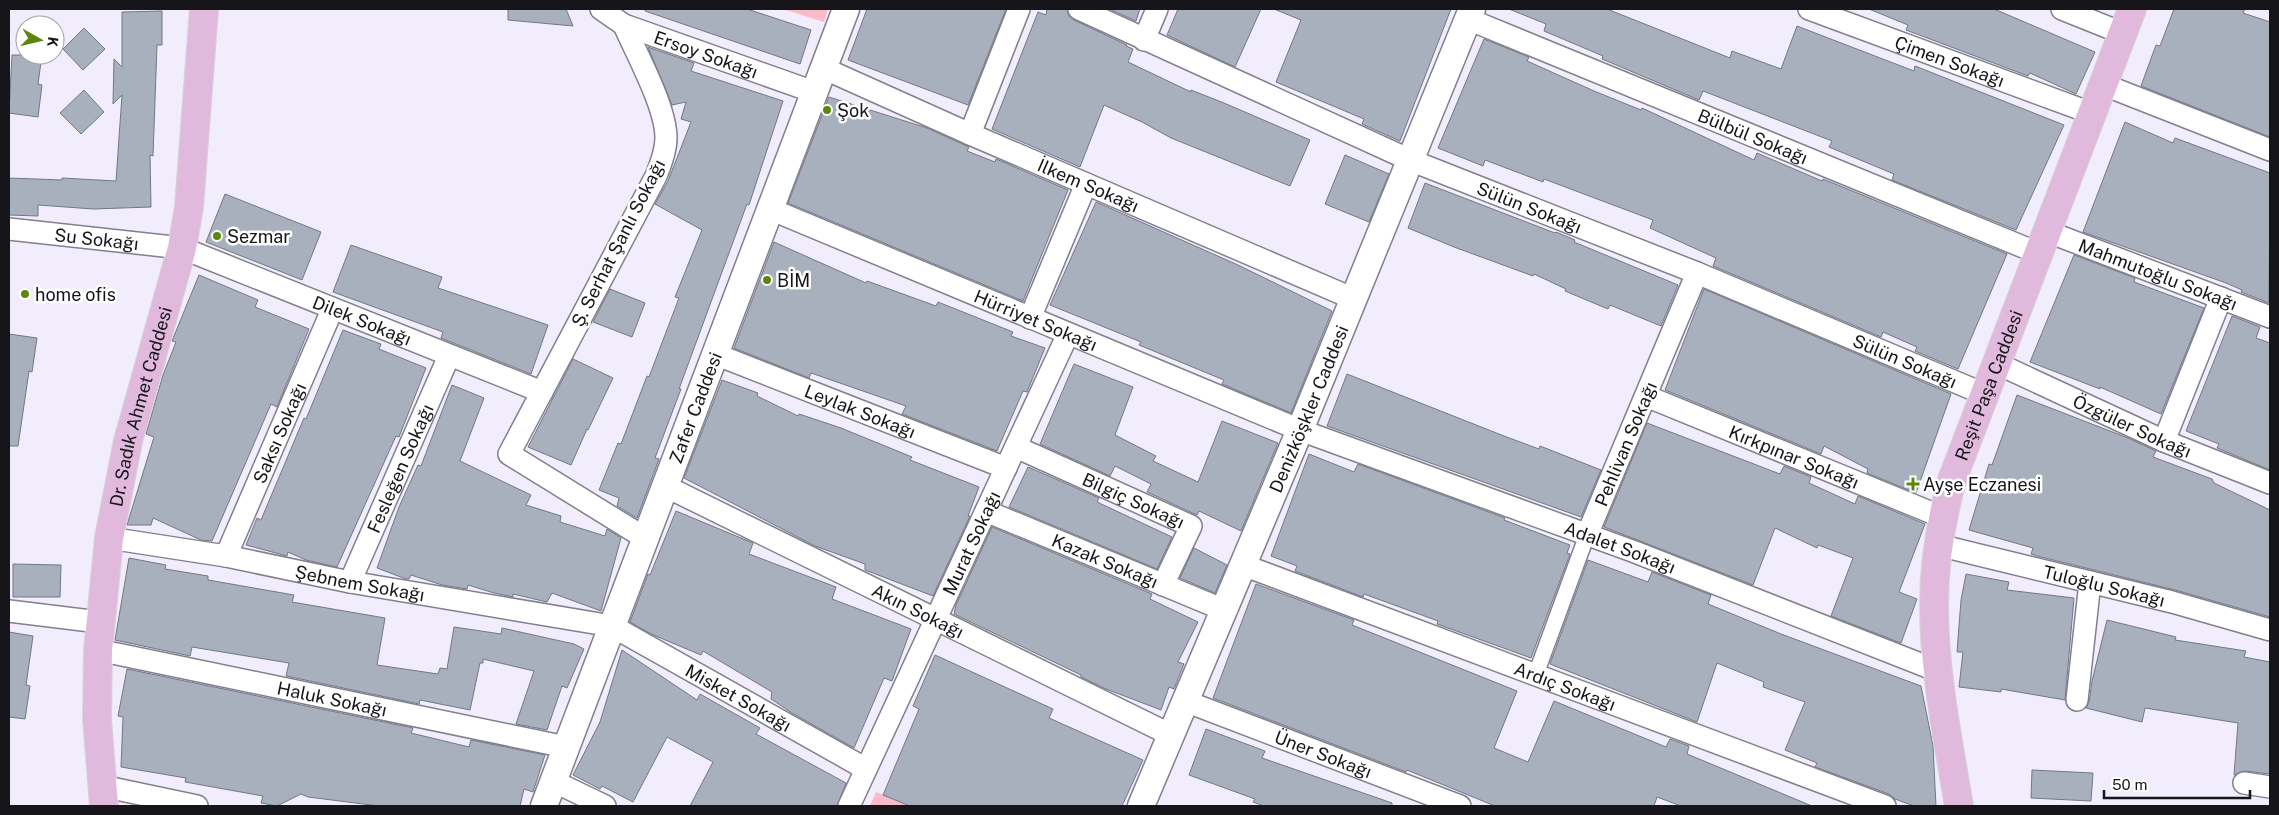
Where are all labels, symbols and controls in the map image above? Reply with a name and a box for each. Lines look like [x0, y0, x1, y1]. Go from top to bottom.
north arrow [15, 15, 65, 65]
street label: Ersoy Sokağı [651, 26, 761, 82]
street label: Çimen Sokağı [1892, 31, 2007, 91]
text: K [44, 36, 61, 48]
place label: Şok [837, 100, 869, 121]
marker: Şok [821, 104, 833, 116]
street label: Bülbül Sokağı [1695, 104, 1811, 168]
street label: İlkem Sokağı [1035, 153, 1142, 216]
street label: Ş. Serhat Şanlı Sokağı [567, 156, 669, 330]
street label: Sülün Sokağı [1474, 177, 1585, 237]
street label: Su Sokağı [53, 224, 140, 254]
place label: Sezmar [227, 226, 290, 247]
marker: Sezmar [211, 230, 223, 242]
street label: Mahmutoğlu Sokağı [2076, 234, 2240, 314]
place label: BİM [777, 269, 810, 291]
marker: BİM [761, 274, 773, 286]
place label: home ofis [35, 284, 116, 305]
street label: Hürriyet Sokağı [971, 285, 1100, 355]
marker: home ofis [19, 288, 31, 300]
street label: Dilek Sokağı [310, 291, 414, 349]
street label: Dr. Sadık Ahmet Caddesi [105, 304, 176, 508]
street label: Reşit Paşa Caddesi [1950, 307, 2026, 463]
street label: Denizköşkler Caddesi [1264, 322, 1352, 496]
street label: Sülün Sokağı [1850, 329, 1960, 392]
street label: Zafer Caddesi [664, 349, 726, 466]
street label: Pehlivan Sokağı [1590, 378, 1661, 509]
street label: Saksı Sokağı [248, 379, 310, 486]
street label: Leylak Sokağı [802, 380, 919, 442]
street label: Özgüler Sokağı [2070, 389, 2194, 461]
street label: Fesleğen Sokağı [362, 401, 437, 536]
street label: Kırkpınar Sokağı [1726, 421, 1862, 492]
street label: Bilgiç Sokağı [1079, 468, 1188, 532]
place label: Ayşe Eczanesi [1923, 474, 2041, 495]
marker: Ayşe Eczanesi [1907, 478, 1919, 490]
street label: Murat Sokağı [938, 488, 1004, 598]
street label: Adalet Sokağı [1562, 517, 1679, 577]
street label: Kazak Sokağı [1049, 529, 1161, 592]
street label: Şebnem Sokağı [293, 560, 426, 605]
street label: Tuloğlu Sokağı [2041, 561, 2167, 610]
street label: Akın Sokağı [869, 579, 967, 642]
street label: Ardıç Sokağı [1511, 657, 1619, 714]
street label: Misket Sokağı [682, 659, 795, 735]
street label: Haluk Sokağı [275, 677, 389, 720]
street label: Üner Sokağı [1272, 725, 1375, 782]
scale bar [2104, 768, 2250, 800]
text: 50 m [2112, 776, 2147, 793]

